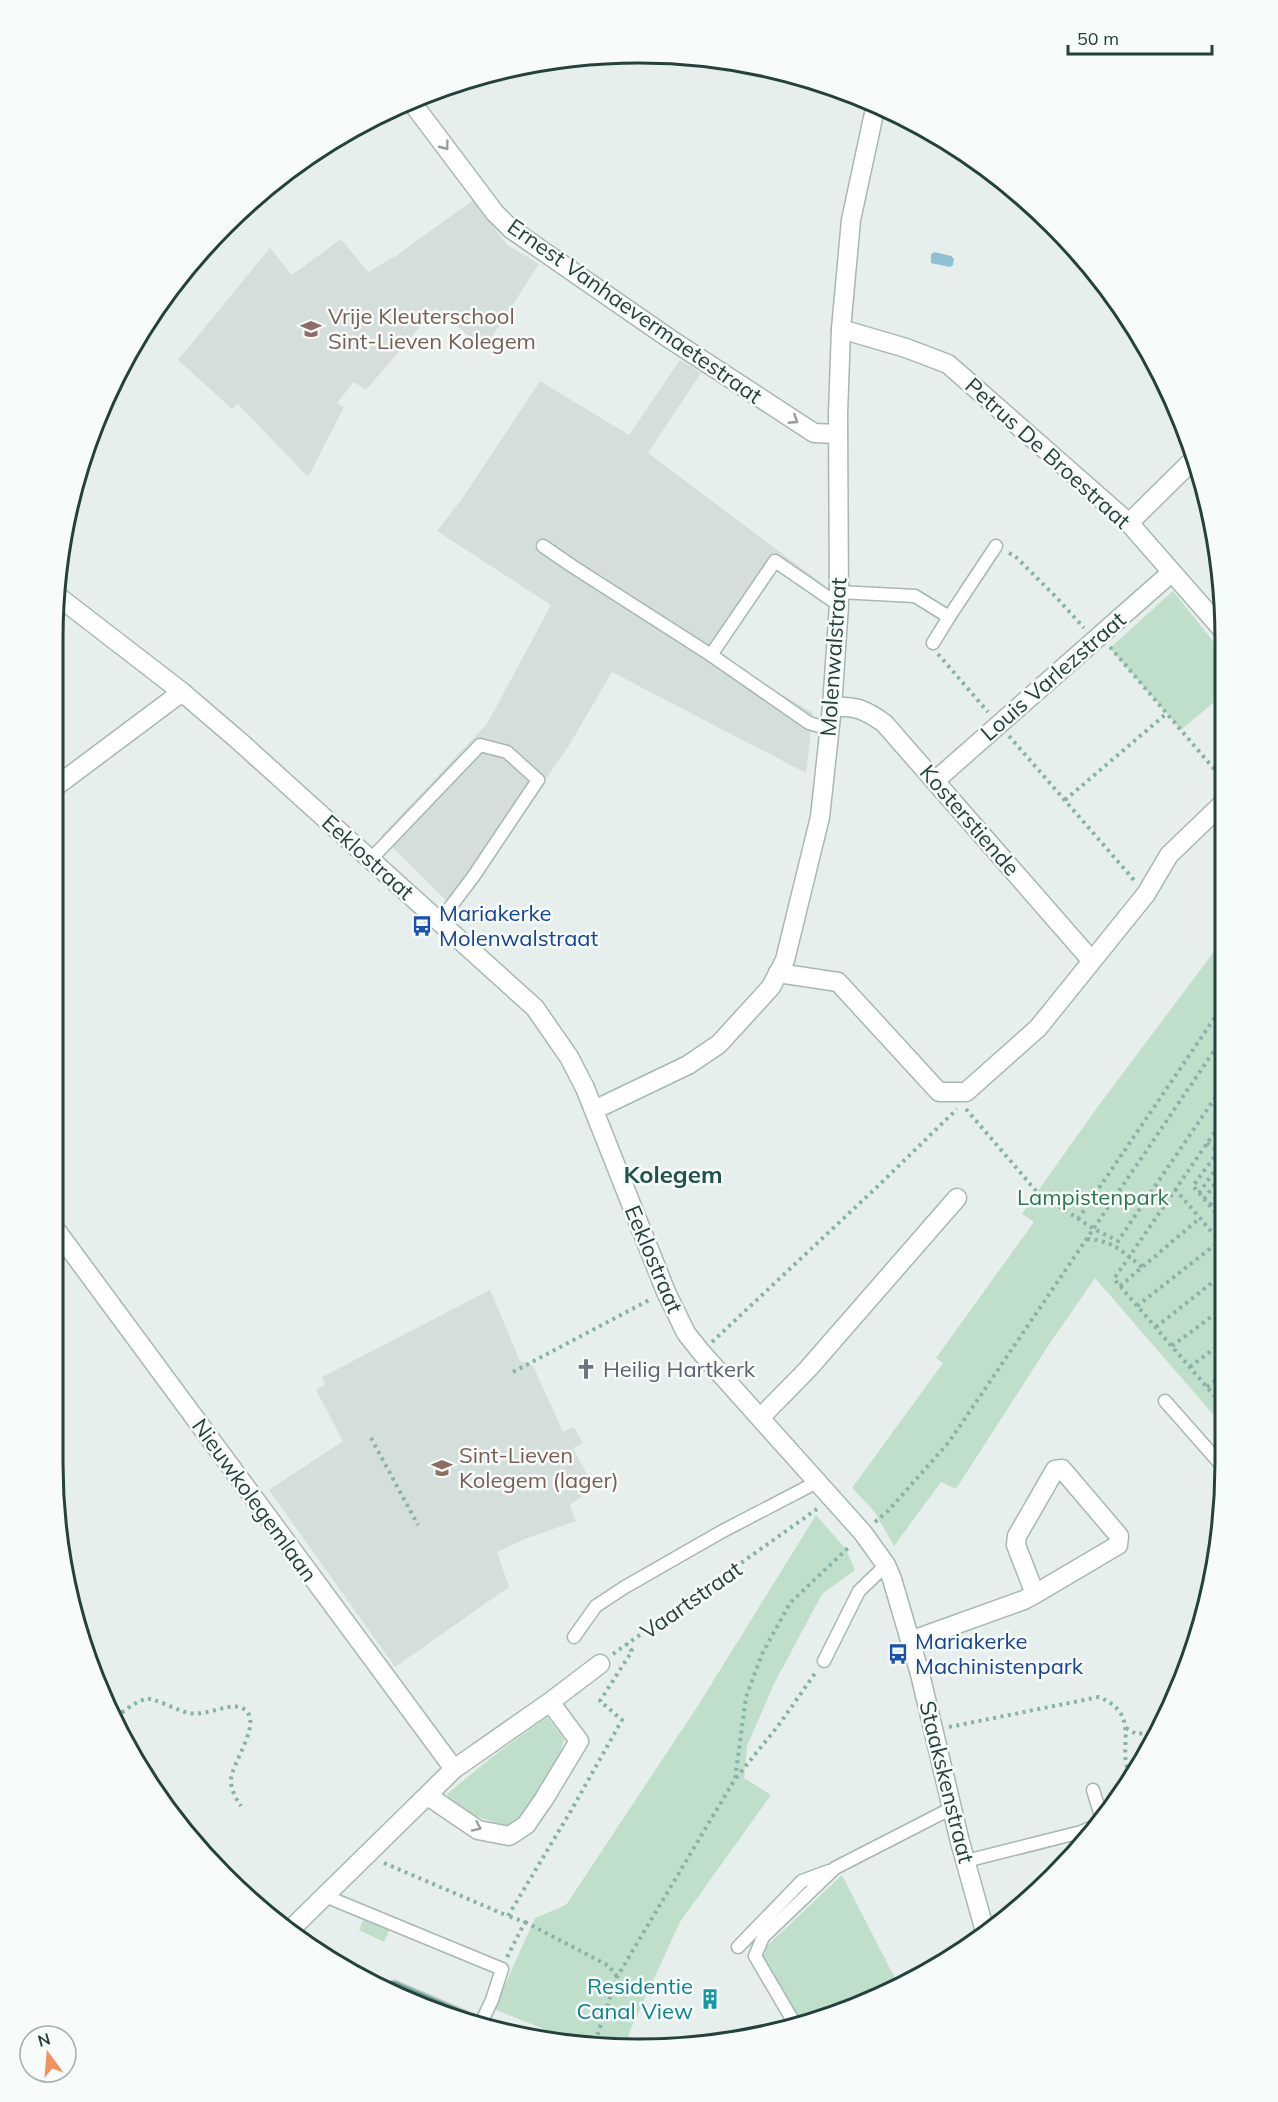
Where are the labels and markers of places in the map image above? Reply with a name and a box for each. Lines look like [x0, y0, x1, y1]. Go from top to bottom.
place label: Vrije Kleuterschool Sint-Lieven Kolegem [328, 302, 536, 355]
school or university icon: Vrije Kleuterschool Sint-Lieven Kolegem [299, 317, 323, 341]
place label: Mariakerke Molenwalstraat [439, 899, 599, 952]
bus stop icon: Mariakerke Molenwalstraat [410, 914, 434, 938]
place label: Heilig Hartkerk [603, 1355, 756, 1383]
church icon: Heilig Hartkerk [574, 1357, 598, 1381]
place label: Sint-Lieven Kolegem (lager) [459, 1441, 619, 1494]
school or university icon: Sint-Lieven Kolegem (lager) [430, 1456, 454, 1480]
place label: Mariakerke Machinistenpark [915, 1627, 1084, 1680]
bus stop icon: Mariakerke Machinistenpark [886, 1642, 910, 1666]
place label: Residentie Canal View [577, 1972, 693, 2025]
building icon: Residentie Canal View [698, 1987, 722, 2011]

